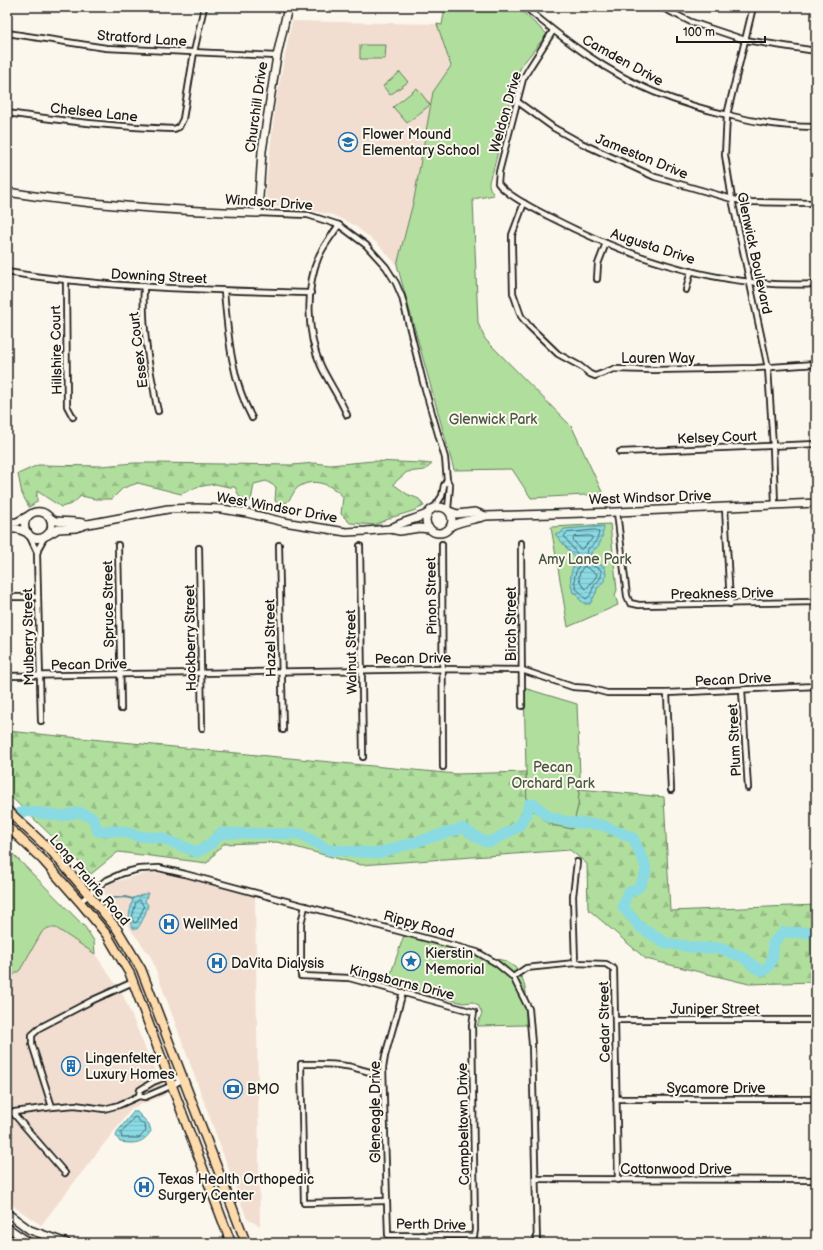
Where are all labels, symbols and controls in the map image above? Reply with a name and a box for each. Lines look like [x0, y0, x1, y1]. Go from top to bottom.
scale bar [677, 18, 765, 44]
text: 100 m [683, 25, 715, 40]
street label: Stratford Lane [97, 27, 187, 50]
street label: Camden Drive [579, 31, 666, 90]
street label: Churchill Drive [242, 61, 271, 154]
street label: Weldon Drive [486, 69, 525, 155]
street label: Chelsea Lane [49, 99, 139, 126]
place label: Flower Mound Elementary School [362, 126, 480, 159]
street label: Jameston Drive [593, 130, 691, 183]
school or university icon: Flower Mound Elementary School [337, 131, 359, 153]
street label: Windsor Drive [225, 191, 313, 214]
street label: Glenwick Boulevard [733, 191, 776, 316]
street label: Augusta Drive [609, 225, 697, 268]
street label: Downing Street [110, 265, 208, 288]
street label: Hillshire Court [47, 304, 66, 395]
street label: Essex Court [125, 310, 152, 389]
street label: Lauren Way [621, 350, 696, 367]
park label: Glenwick Park [449, 411, 537, 428]
street label: Kelsey Court [677, 428, 758, 447]
street label: West Windsor Drive [588, 487, 712, 508]
street label: West Windsor Drive [215, 488, 339, 527]
park label: Amy Lane Park [539, 551, 632, 568]
street label: Pinon Street [422, 556, 441, 635]
street label: Spruce Street [99, 560, 118, 648]
street label: Hackberry Street [181, 584, 200, 692]
street label: Preakness Drive [670, 584, 774, 603]
street label: Birch Street [503, 586, 520, 661]
street label: Mulberry Street [19, 587, 38, 686]
street label: Hazel Street [261, 598, 280, 677]
street label: Walnut Street [342, 609, 361, 695]
street label: Pecan Drive [375, 649, 451, 668]
street label: Pecan Drive [51, 655, 127, 674]
street label: Pecan Drive [694, 669, 772, 690]
street label: Plum Street [724, 702, 745, 777]
park label: Pecan Orchard Park [511, 759, 595, 792]
street label: Long Prairie Road [46, 832, 134, 929]
street label: Rippy Road [382, 907, 456, 942]
hospital icon: WellMed [158, 913, 180, 935]
place label: WellMed [183, 916, 238, 933]
place label: Kierstin Memorial [425, 945, 484, 978]
place icon: Kierstin Memorial [400, 950, 422, 972]
hospital icon: DaVita Dialysis [206, 952, 228, 974]
place label: DaVita Dialysis [231, 955, 324, 972]
street label: Kingsbarns Drive [348, 961, 456, 1004]
street label: Cedar Street [595, 981, 614, 1063]
street label: Juniper Street [670, 1001, 761, 1018]
place label: Lingenfelter Luxury Homes [85, 1050, 175, 1083]
building icon: Lingenfelter Luxury Homes [60, 1055, 82, 1077]
street label: Gleneagle Drive [367, 1061, 384, 1163]
street label: Campbeltown Drive [454, 1063, 473, 1185]
bank icon: BMO [222, 1078, 244, 1100]
street label: Sycamore Drive [666, 1080, 766, 1097]
place label: BMO [247, 1081, 280, 1098]
street label: Cottonwood Drive [620, 1161, 732, 1178]
place label: Texas Health Orthopedic Surgery Center [158, 1171, 314, 1204]
hospital icon: Texas Health Orthopedic Surgery Center [133, 1176, 155, 1198]
street label: Perth Drive [396, 1215, 466, 1234]

